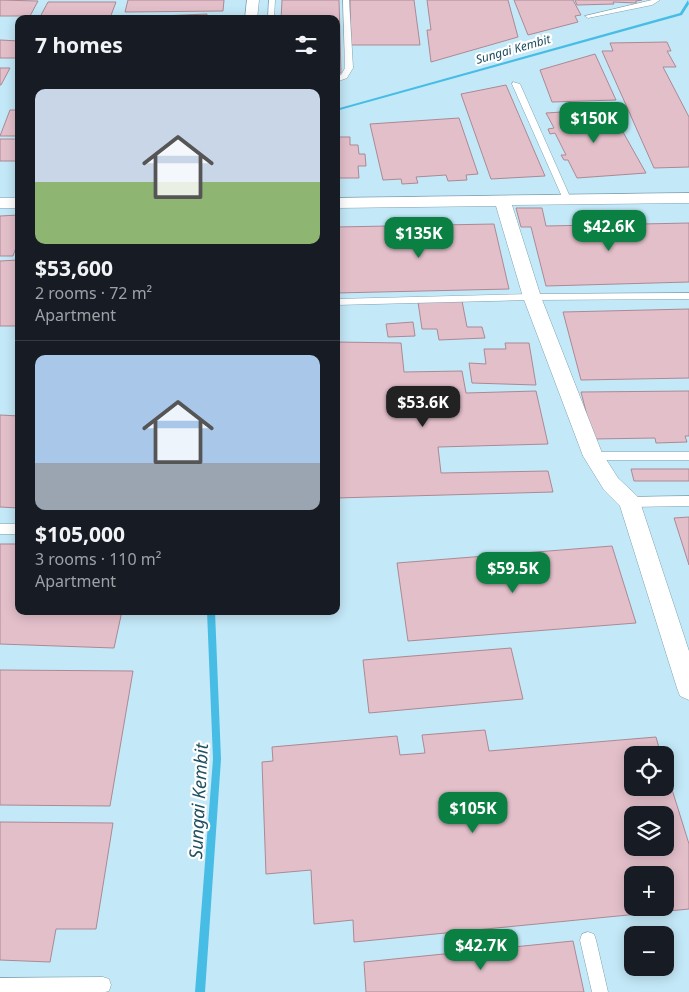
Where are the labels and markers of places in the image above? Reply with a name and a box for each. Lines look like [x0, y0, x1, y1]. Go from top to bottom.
pin: $150K [559, 102, 629, 144]
pin: $42.6K [568, 210, 650, 252]
pin: $135K [384, 216, 454, 259]
pin: $53.6K [382, 386, 464, 428]
pin: $59.5K [472, 552, 554, 594]
pin: $105K [438, 792, 508, 834]
pin: $42.7K [440, 928, 522, 971]

